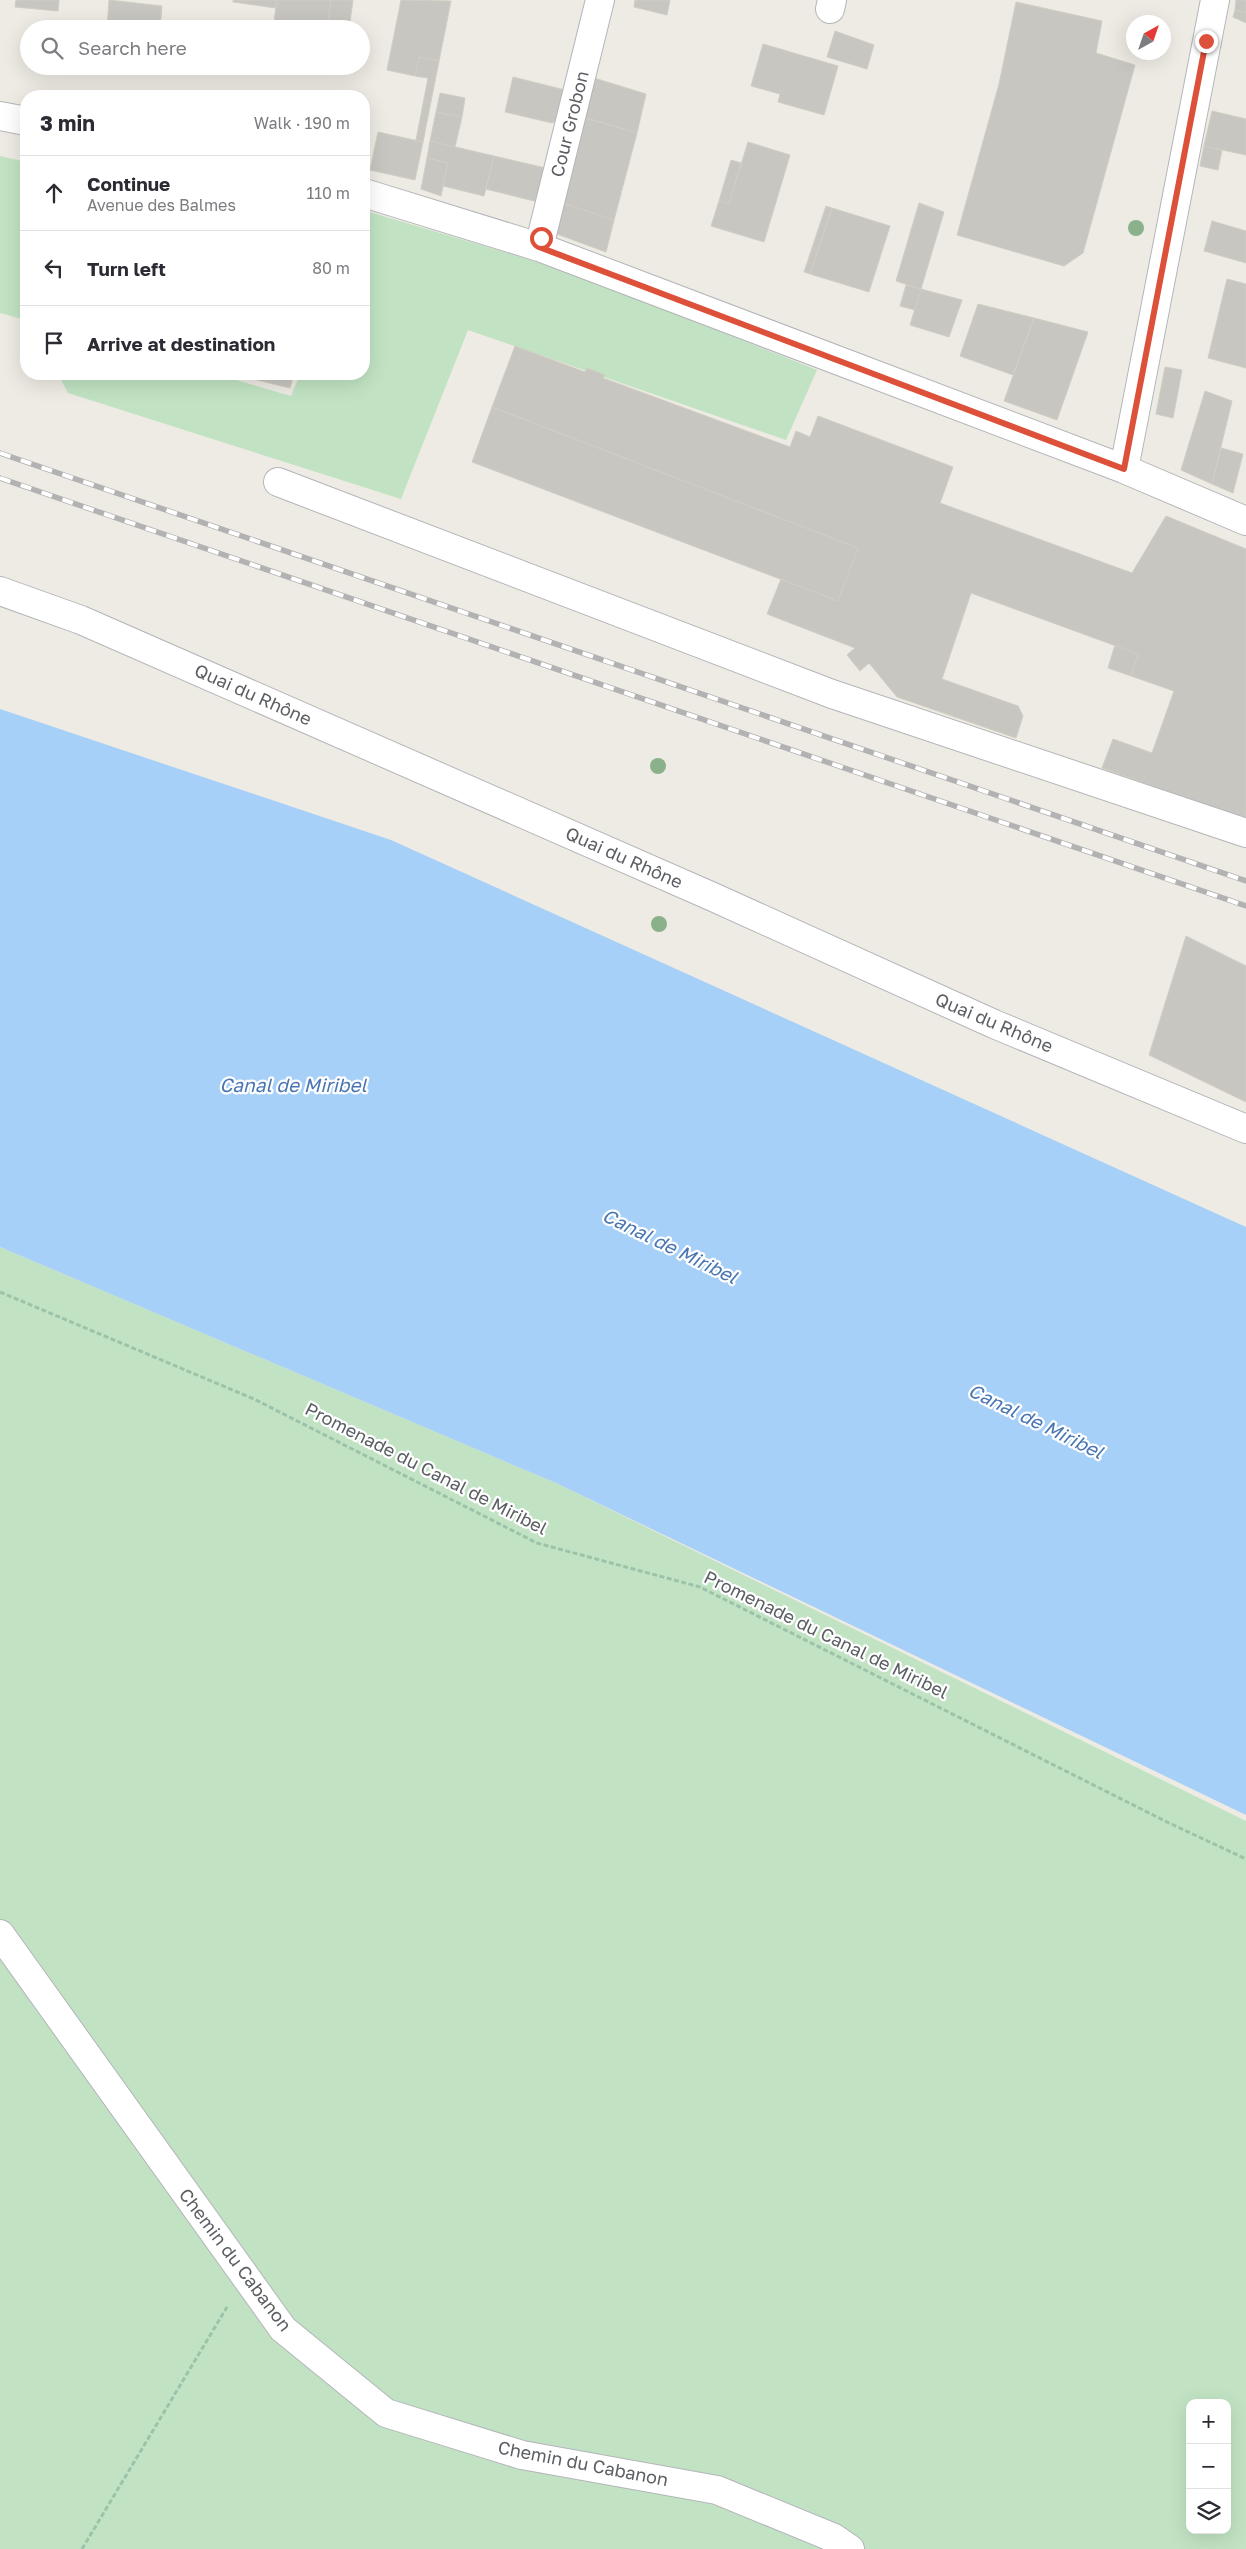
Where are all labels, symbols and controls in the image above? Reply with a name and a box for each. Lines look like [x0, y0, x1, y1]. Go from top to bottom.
north arrow [1126, 15, 1171, 60]
search box [20, 20, 370, 75]
route end [1195, 30, 1218, 53]
icon: search [38, 34, 66, 62]
text: Search here [78, 36, 187, 59]
street label: Cour Grobon [545, 68, 593, 179]
text: 3 min [40, 110, 95, 136]
text: Walk · 190 m [254, 113, 350, 133]
text: Continue [87, 172, 170, 195]
icon: ahead [40, 179, 68, 207]
text: 110 m [306, 183, 350, 203]
text: Avenue des Balmes [87, 195, 236, 215]
route start [530, 227, 553, 250]
icon: left [40, 254, 68, 282]
text: Turn left [87, 257, 166, 280]
text: 80 m [312, 258, 350, 278]
icon: arrive [40, 329, 68, 357]
text: Arrive at destination [87, 332, 275, 355]
street label: Quai du Rhône [191, 658, 315, 730]
street label: Quai du Rhône [562, 821, 686, 893]
street label: Quai du Rhône [932, 987, 1057, 1057]
water label: Canal de Miribel [219, 1073, 367, 1096]
water label: Canal de Miribel [599, 1203, 742, 1289]
water label: Canal de Miribel [965, 1378, 1108, 1464]
street label: Promenade du Canal de Miribel [302, 1397, 551, 1539]
street label: Promenade du Canal de Miribel [701, 1565, 952, 1703]
street label: Chemin du Cabanon [175, 2184, 297, 2335]
map controls [1186, 2399, 1231, 2534]
button: + [1186, 2399, 1231, 2444]
street label: Chemin du Cabanon [496, 2436, 670, 2490]
button: − [1186, 2444, 1231, 2489]
button: layers [1186, 2489, 1231, 2534]

